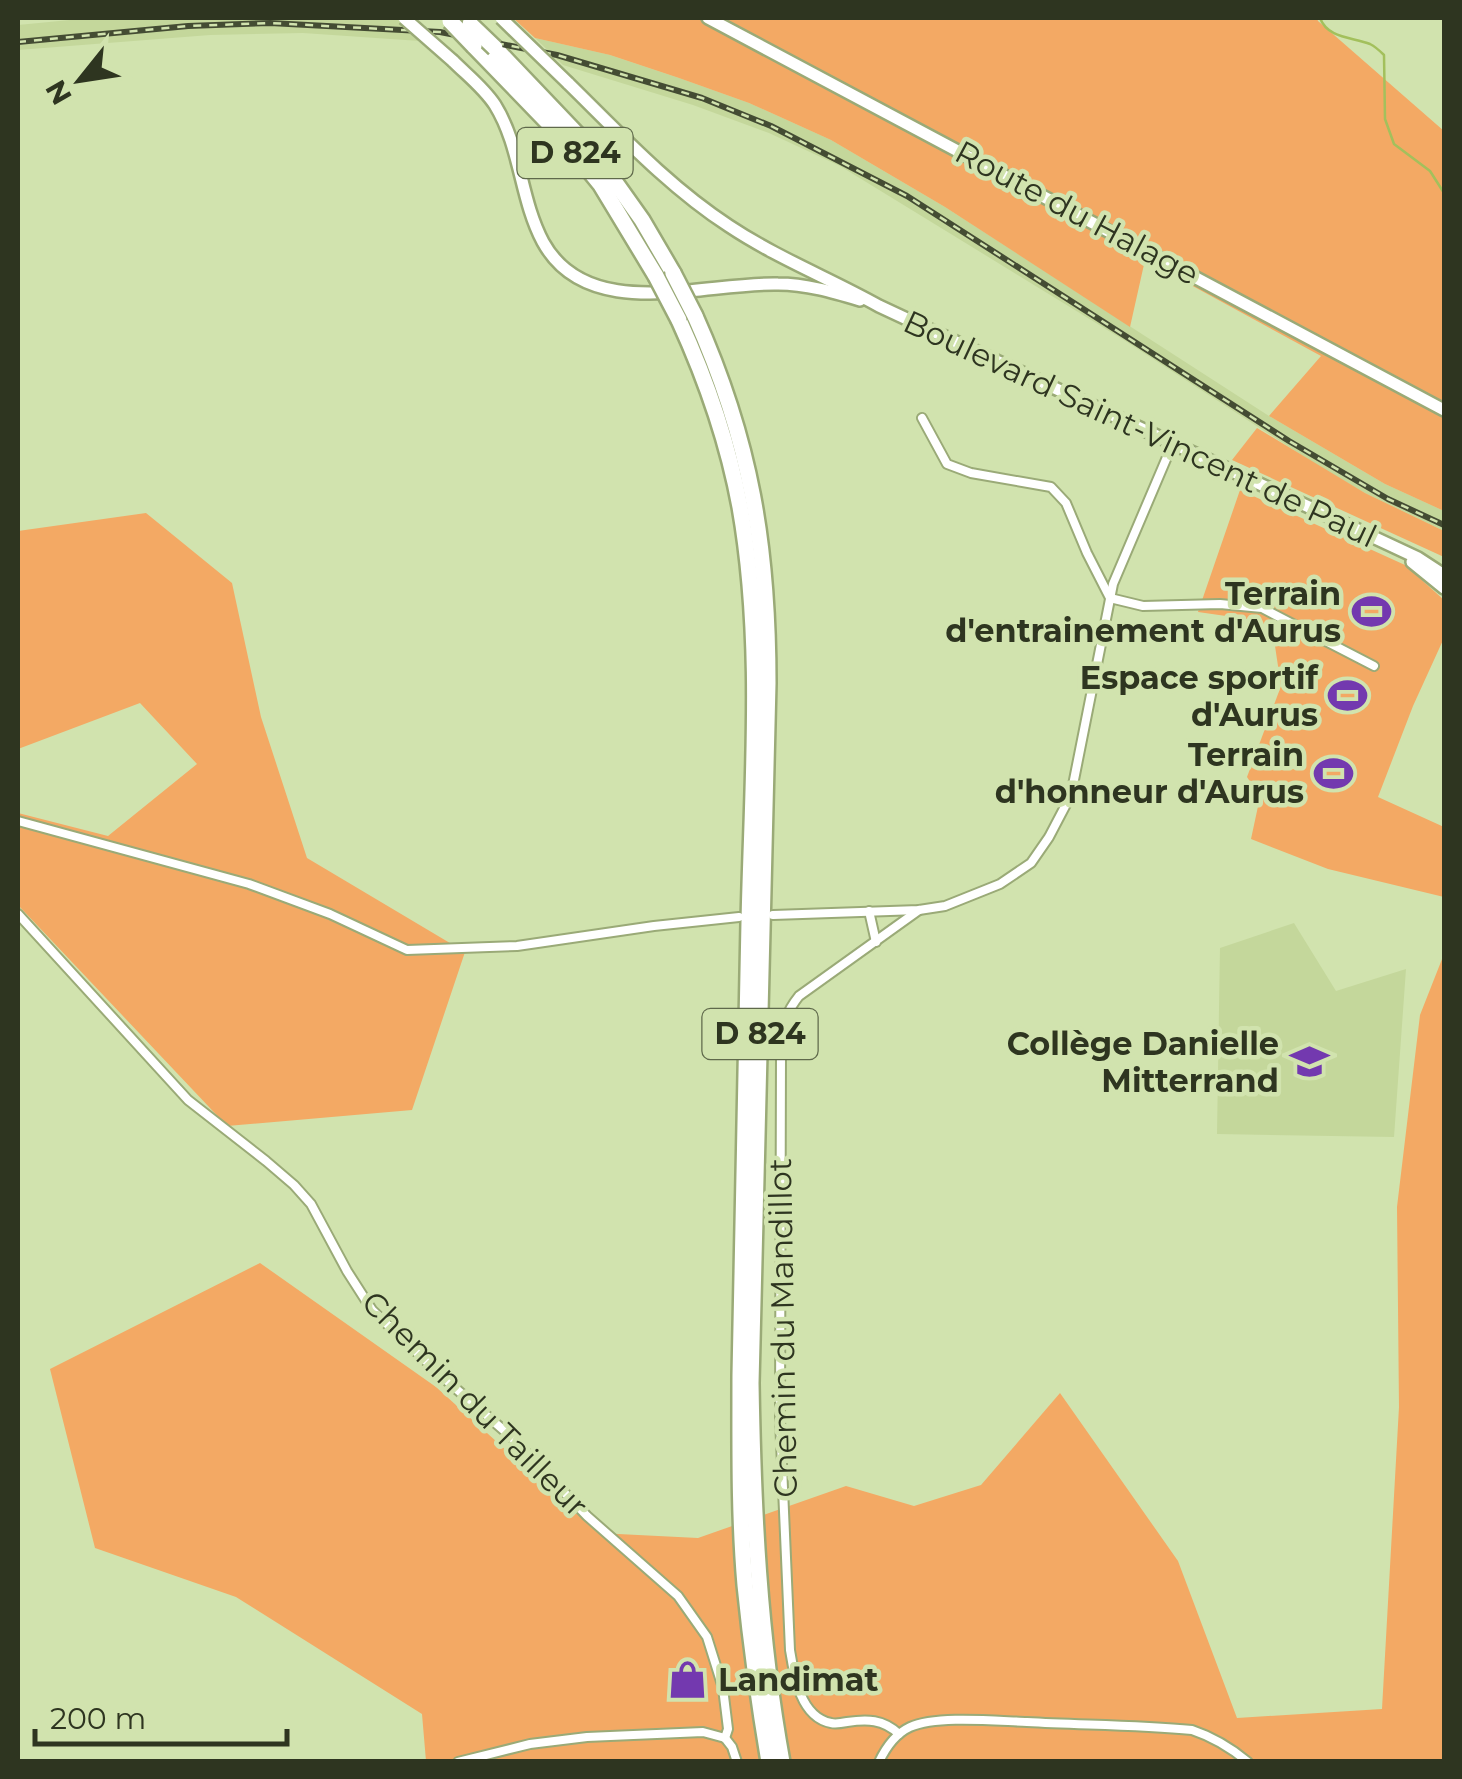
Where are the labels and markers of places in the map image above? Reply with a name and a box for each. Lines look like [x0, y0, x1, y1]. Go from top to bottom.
place label: Terrain d'entrainement d'Aurus [945, 574, 1341, 650]
sports icon: Terrain d'entrainement d'Aurus [1350, 591, 1392, 633]
place label: Espace sportif d'Aurus [1080, 658, 1320, 734]
sports icon: Espace sportif d'Aurus [1327, 675, 1369, 717]
place label: Terrain d'honneur d'Aurus [995, 735, 1304, 811]
sports icon: Terrain d'honneur d'Aurus [1313, 752, 1355, 794]
place label: Collège Danielle Mitterrand [1007, 1024, 1279, 1100]
school or university icon: Collège Danielle Mitterrand [1288, 1041, 1330, 1083]
shop icon: Landimat [667, 1659, 709, 1701]
place label: Landimat [718, 1660, 879, 1699]

